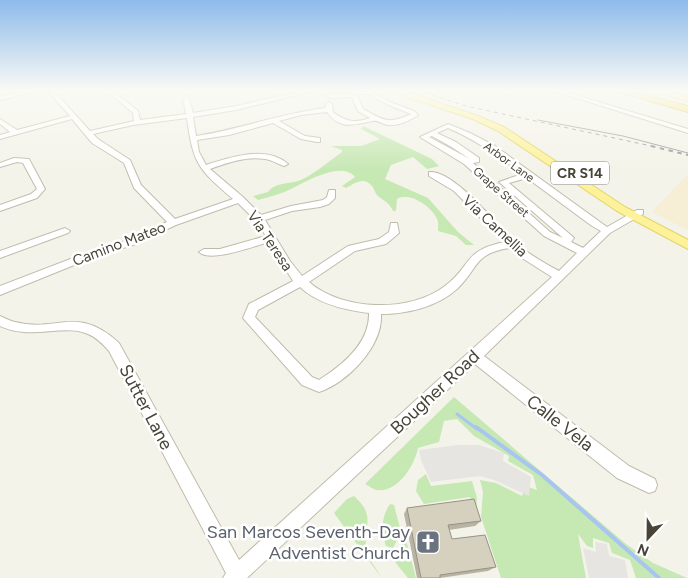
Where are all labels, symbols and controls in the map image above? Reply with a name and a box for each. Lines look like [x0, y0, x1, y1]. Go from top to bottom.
street label: Arbor Lane [481, 139, 537, 185]
road number: CR S14 [551, 162, 609, 184]
street label: Grape Street [470, 164, 532, 220]
street label: Via Camellia [459, 191, 531, 261]
street label: Via Teresa [243, 207, 297, 275]
street label: Camino Mateo [70, 218, 168, 270]
street label: Bougher Road [386, 345, 484, 439]
street label: Sutter Lane [114, 361, 178, 454]
street label: Calle Vela [522, 390, 598, 456]
north arrow [623, 513, 673, 563]
place label: San Marcos Seventh-Day Adventist Church [207, 521, 411, 564]
church icon: San Marcos Seventh-Day Adventist Church [415, 529, 441, 555]
text: N [635, 540, 652, 559]

